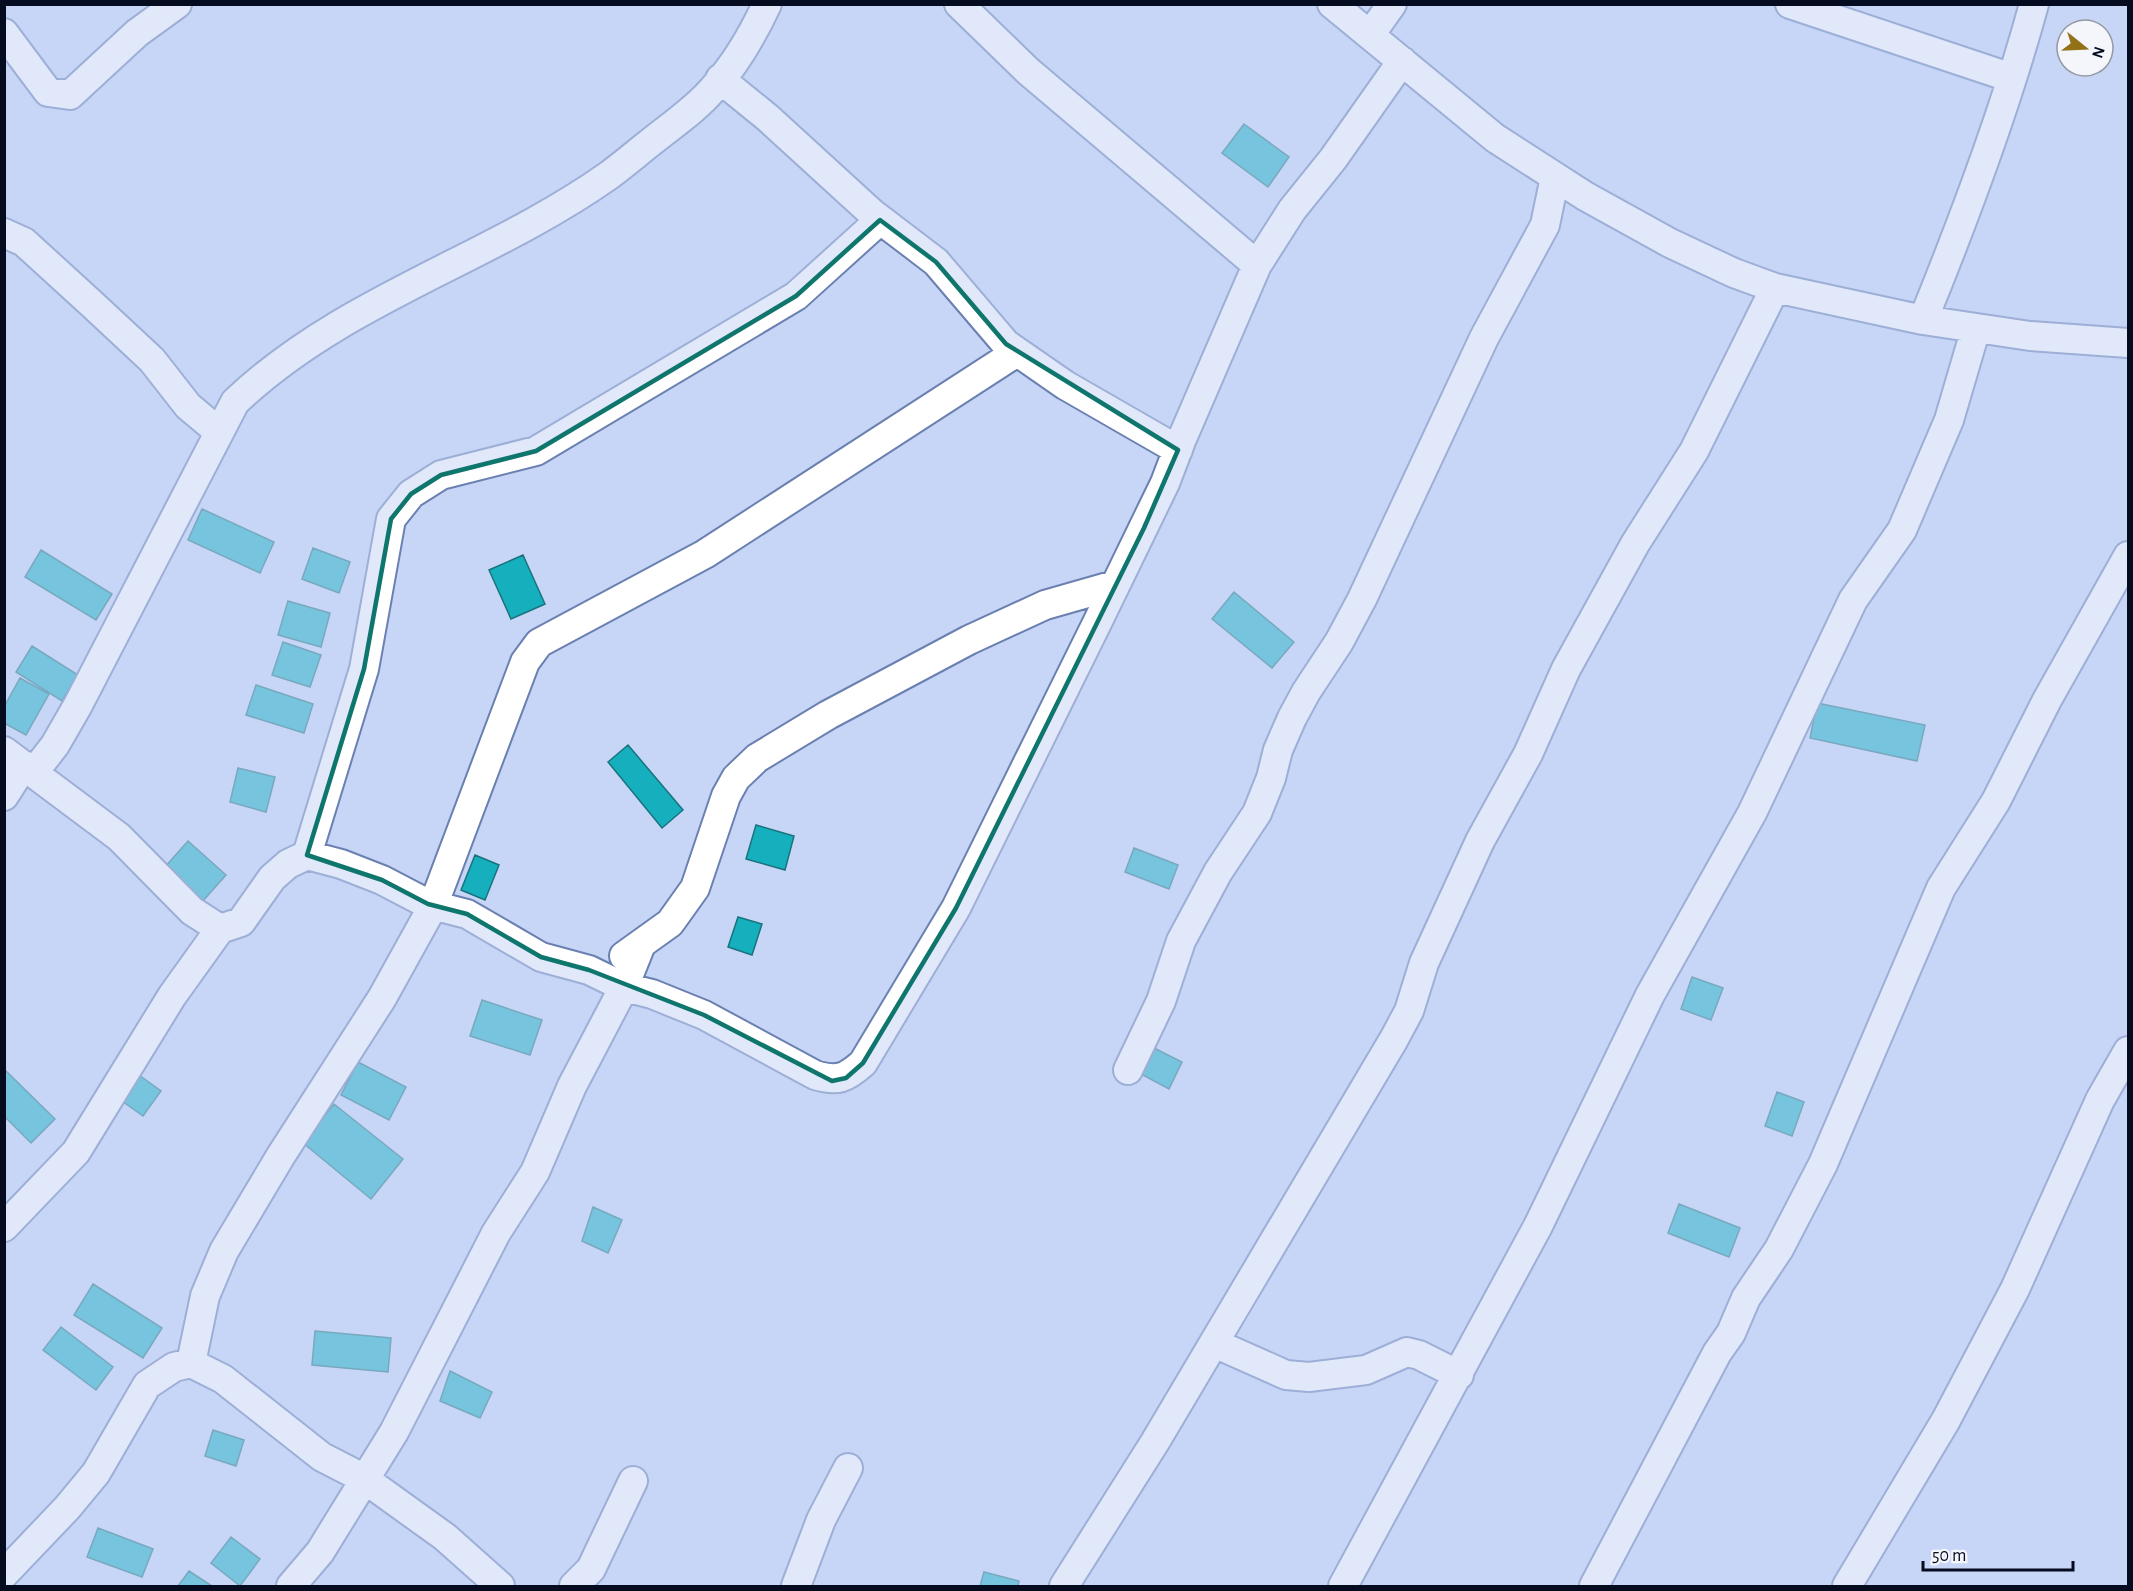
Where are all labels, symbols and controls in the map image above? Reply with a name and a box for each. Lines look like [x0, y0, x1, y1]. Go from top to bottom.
north arrow [2055, 18, 2115, 78]
text: N [2089, 45, 2108, 60]
scale bar [1923, 1534, 2073, 1572]
text: 50 m [1932, 1547, 1966, 1565]

